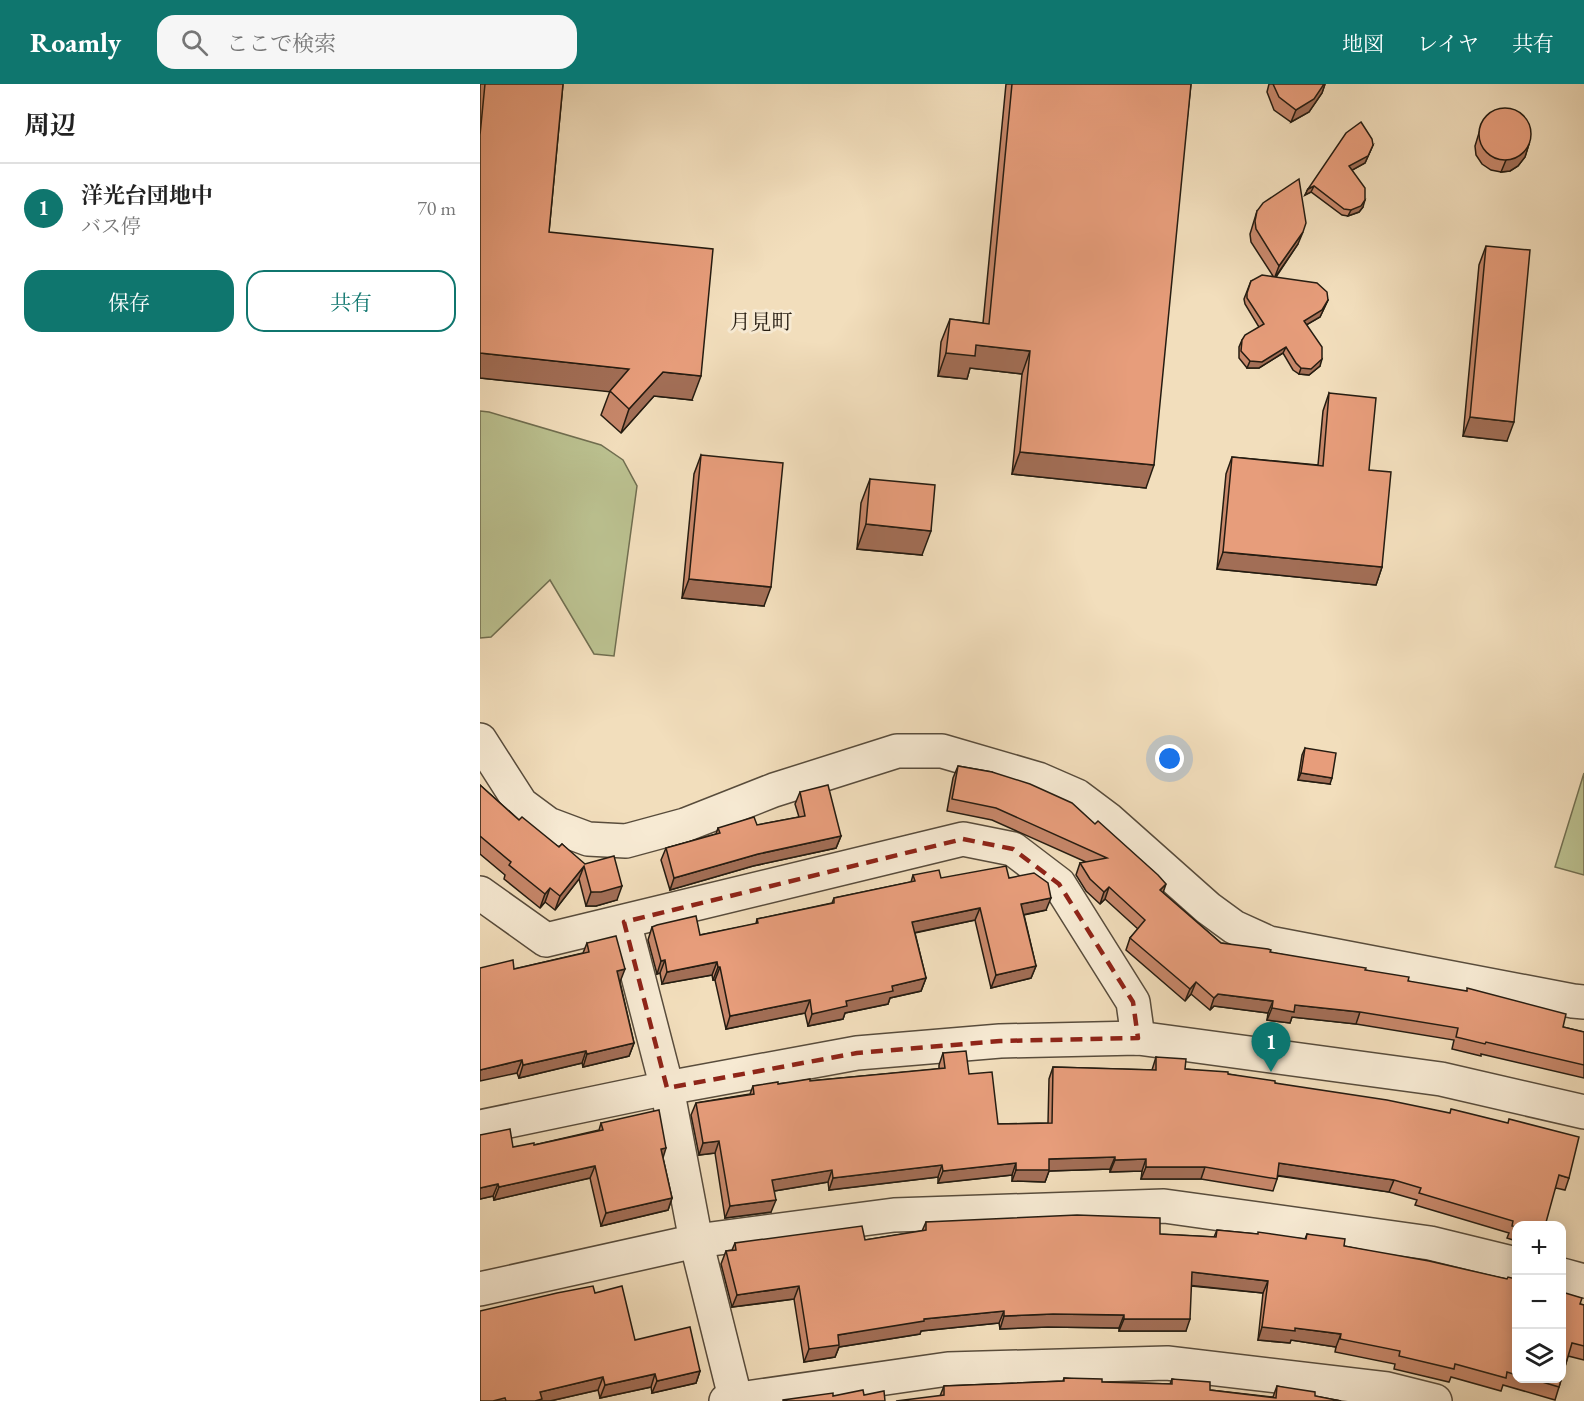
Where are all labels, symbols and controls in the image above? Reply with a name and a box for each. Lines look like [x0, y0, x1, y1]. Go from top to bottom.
search box [157, 15, 577, 69]
text: Roamly [30, 24, 121, 60]
icon: search [178, 26, 211, 59]
text: ここで検索 [226, 29, 336, 58]
text: 地図 [1342, 30, 1384, 57]
text: レイヤ [1417, 30, 1479, 57]
text: 共有 [1512, 30, 1554, 57]
text: 周辺 [24, 108, 76, 142]
text: 洋光台団地中 [81, 181, 213, 210]
text: 1 [38, 195, 49, 221]
text: 70 m [417, 195, 456, 221]
text: バス停 [81, 213, 141, 239]
button: 保存 [24, 270, 234, 332]
button: 共有 [246, 270, 456, 332]
district label: 月見町 [730, 308, 793, 335]
your location [1155, 744, 1184, 773]
pin: 1 [1252, 1022, 1290, 1072]
map controls [1512, 1221, 1566, 1383]
button: + [1512, 1221, 1566, 1275]
button: − [1512, 1275, 1566, 1329]
button: layers [1512, 1329, 1566, 1383]

